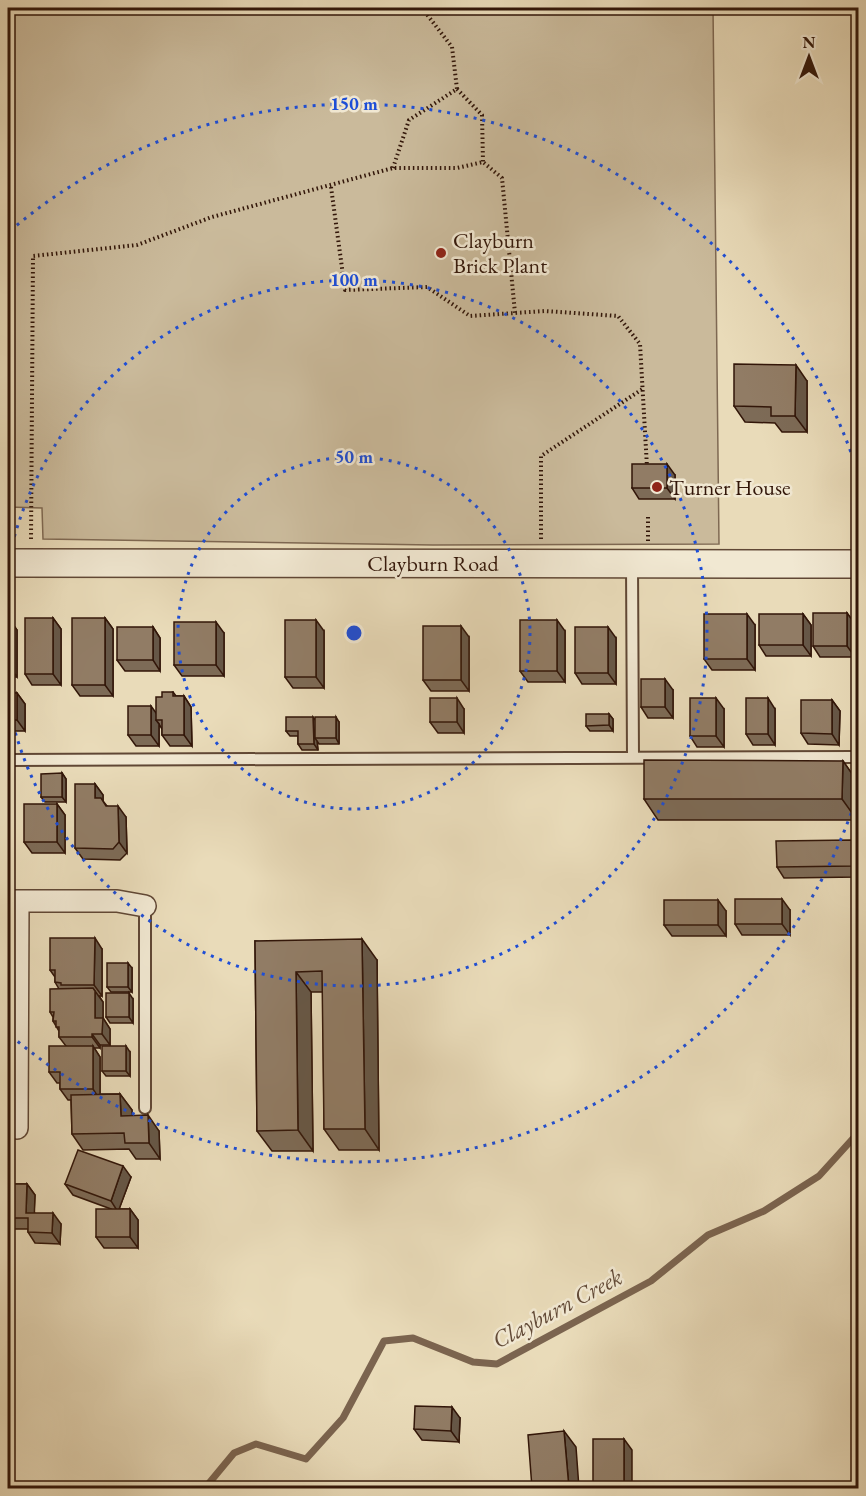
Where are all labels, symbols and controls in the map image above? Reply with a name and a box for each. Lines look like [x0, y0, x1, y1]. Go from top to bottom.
north arrow [779, 27, 839, 87]
text: N [803, 32, 816, 53]
text: 150 m [330, 92, 378, 115]
place label: Clayburn Brick Plant [453, 226, 547, 280]
marker: Clayburn Brick Plant [434, 246, 448, 260]
text: 100 m [330, 268, 378, 291]
text: 50 m [335, 445, 373, 468]
place label: Turner House [669, 473, 791, 502]
marker: Turner House [650, 480, 664, 494]
street label: Clayburn Road [367, 549, 500, 578]
centre of rings [344, 623, 364, 643]
water label: Clayburn Creek [487, 1261, 628, 1355]

